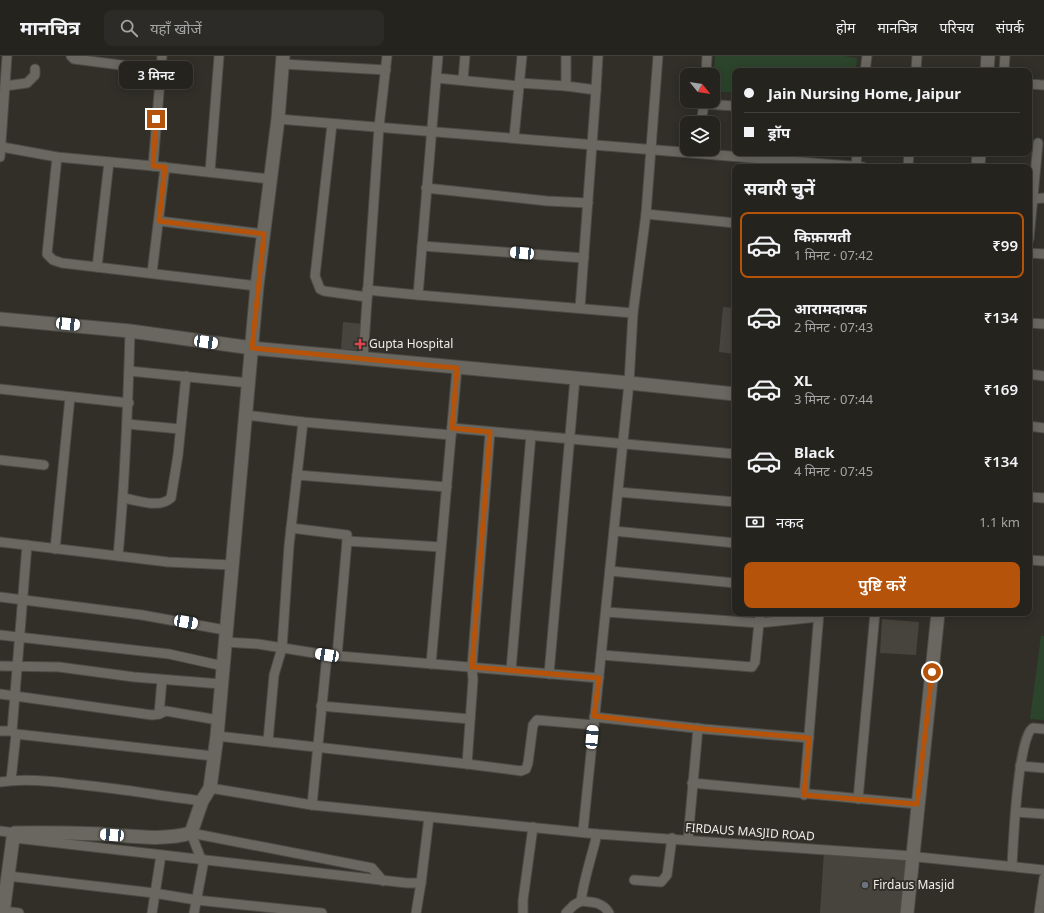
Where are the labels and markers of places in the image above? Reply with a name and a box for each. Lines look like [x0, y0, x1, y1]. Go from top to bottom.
place label: Gupta Hospital [369, 335, 453, 352]
marker: Gupta Hospital [354, 338, 366, 350]
place label: Firdaus Masjid [873, 876, 954, 893]
marker: Firdaus Masjid [860, 880, 870, 890]

